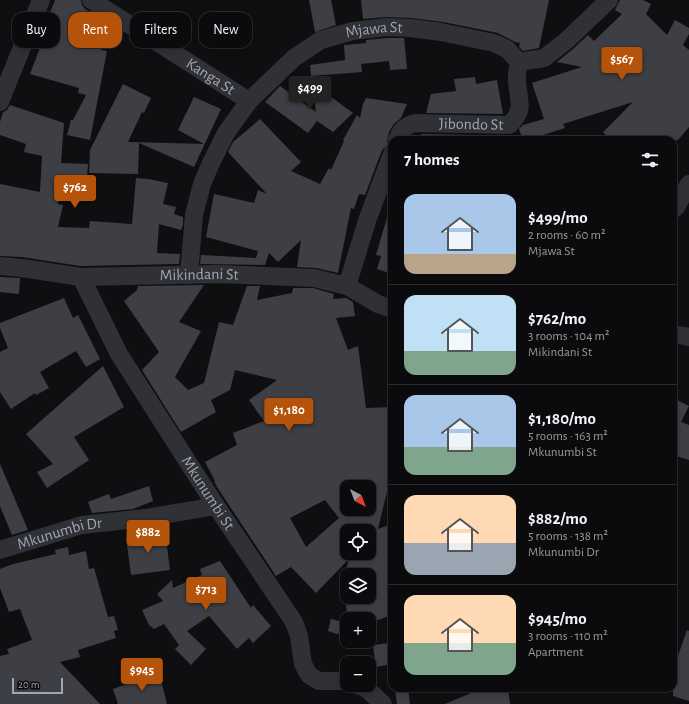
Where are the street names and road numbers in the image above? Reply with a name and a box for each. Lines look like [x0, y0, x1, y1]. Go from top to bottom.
street label: Mjawa St [344, 19, 403, 41]
street label: Kanga St [183, 55, 238, 98]
street label: Jibondo St [439, 116, 504, 133]
street label: Mikindani St [160, 266, 239, 283]
street label: Mkunumbi St [178, 453, 238, 533]
street label: Mkunumbi Dr [15, 515, 104, 552]

